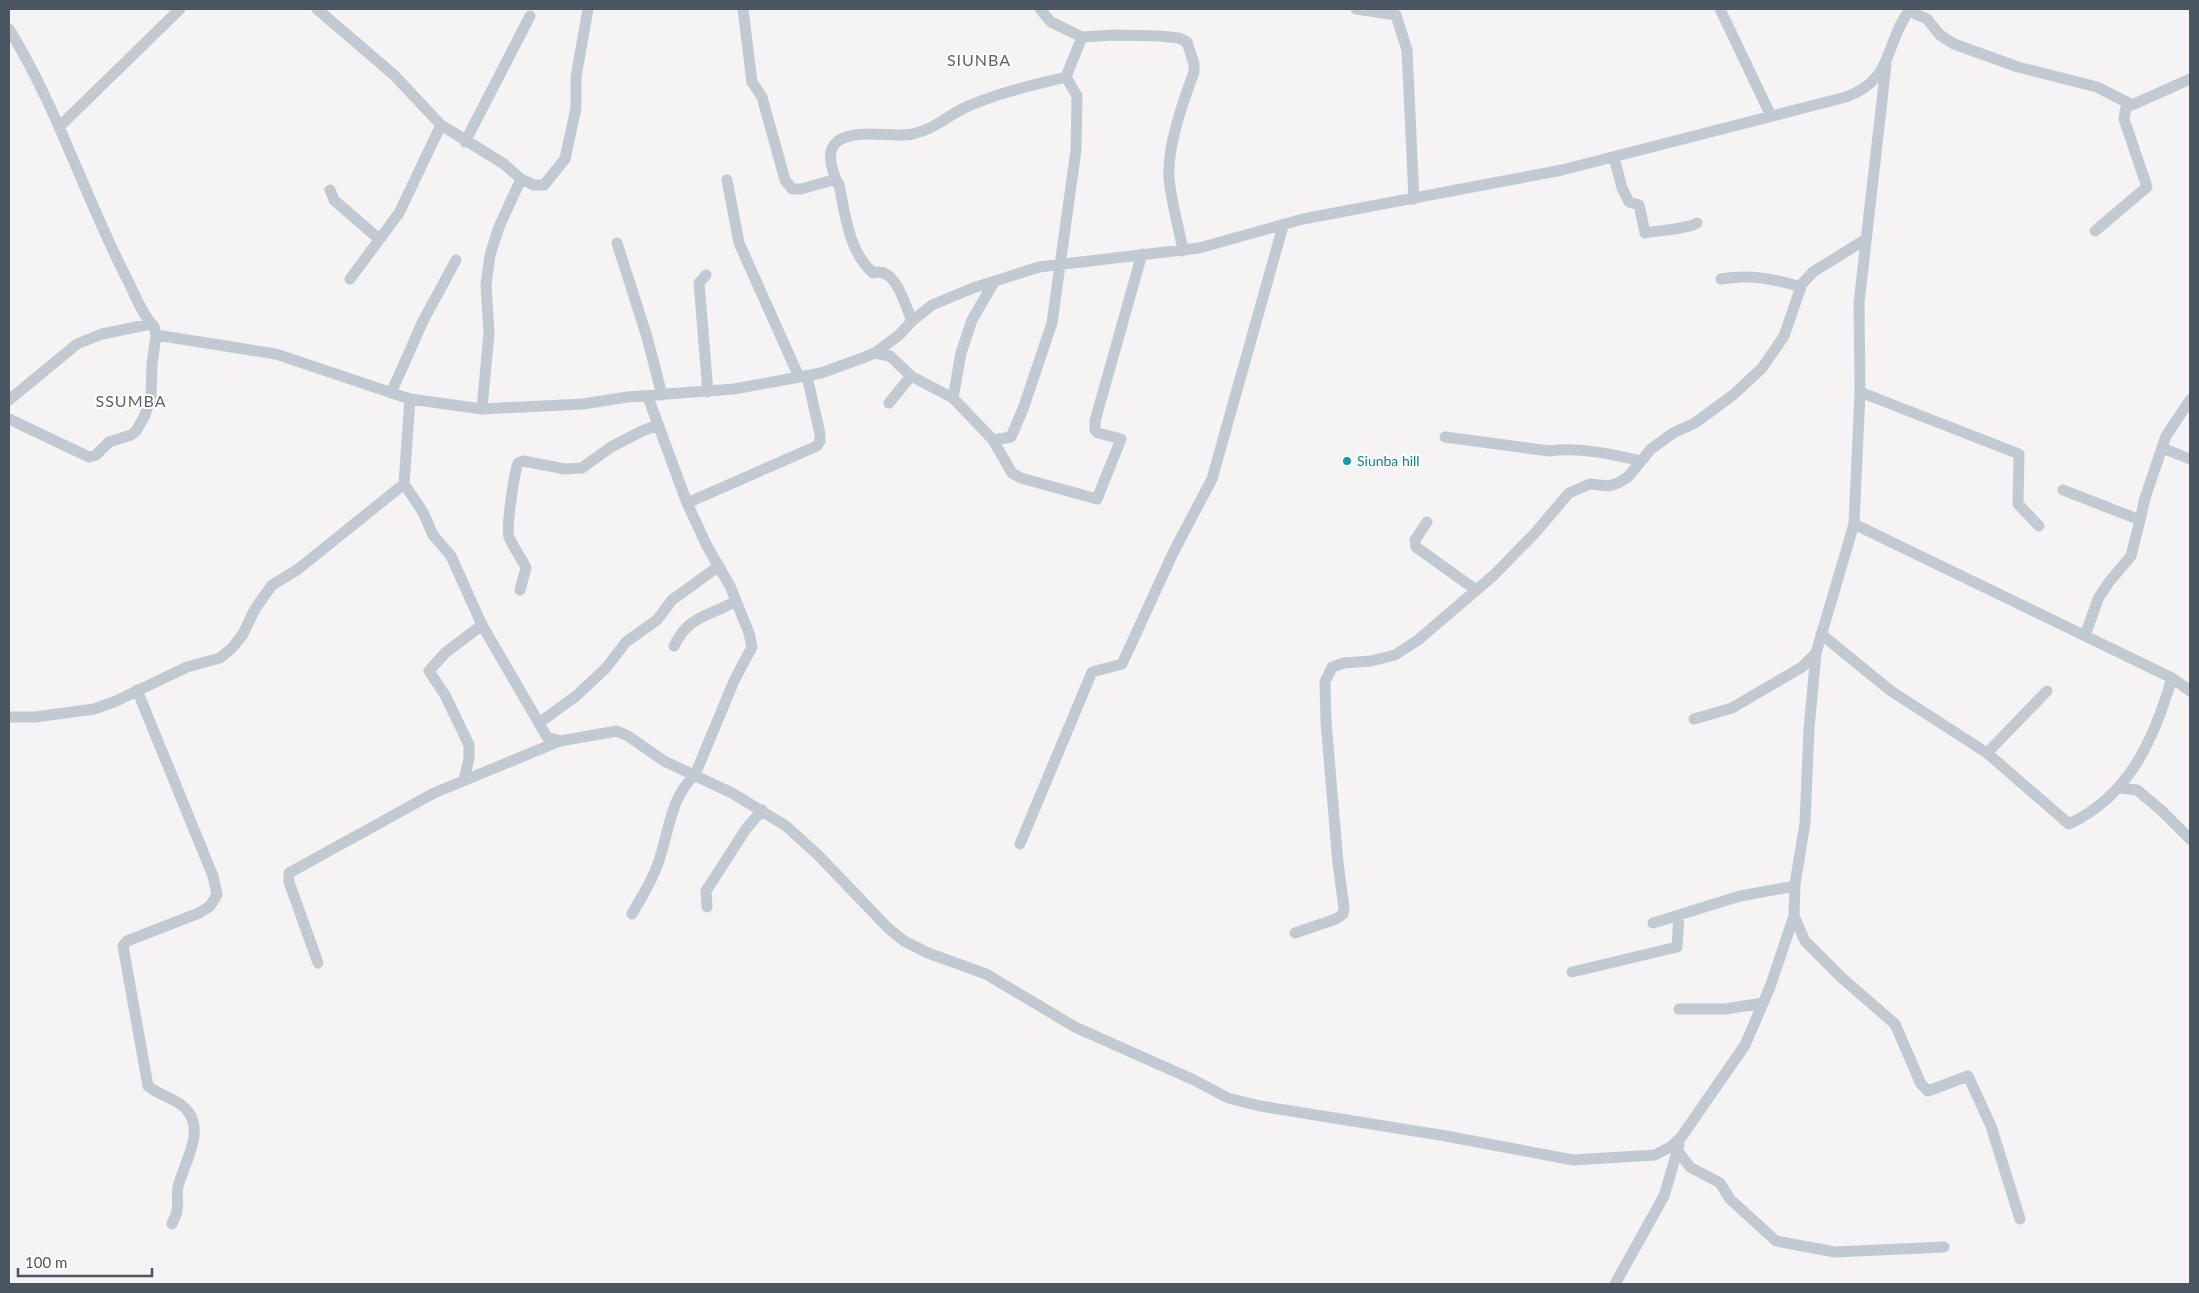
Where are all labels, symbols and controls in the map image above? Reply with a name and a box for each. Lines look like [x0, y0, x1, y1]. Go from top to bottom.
district label: SIUNBA [947, 50, 1011, 69]
district label: SSUMBA [96, 391, 167, 410]
place label: Siunba hill [1357, 452, 1420, 469]
marker: Siunba hill [1341, 455, 1353, 467]
scale bar [18, 1246, 151, 1278]
text: 100 m [25, 1253, 67, 1271]

